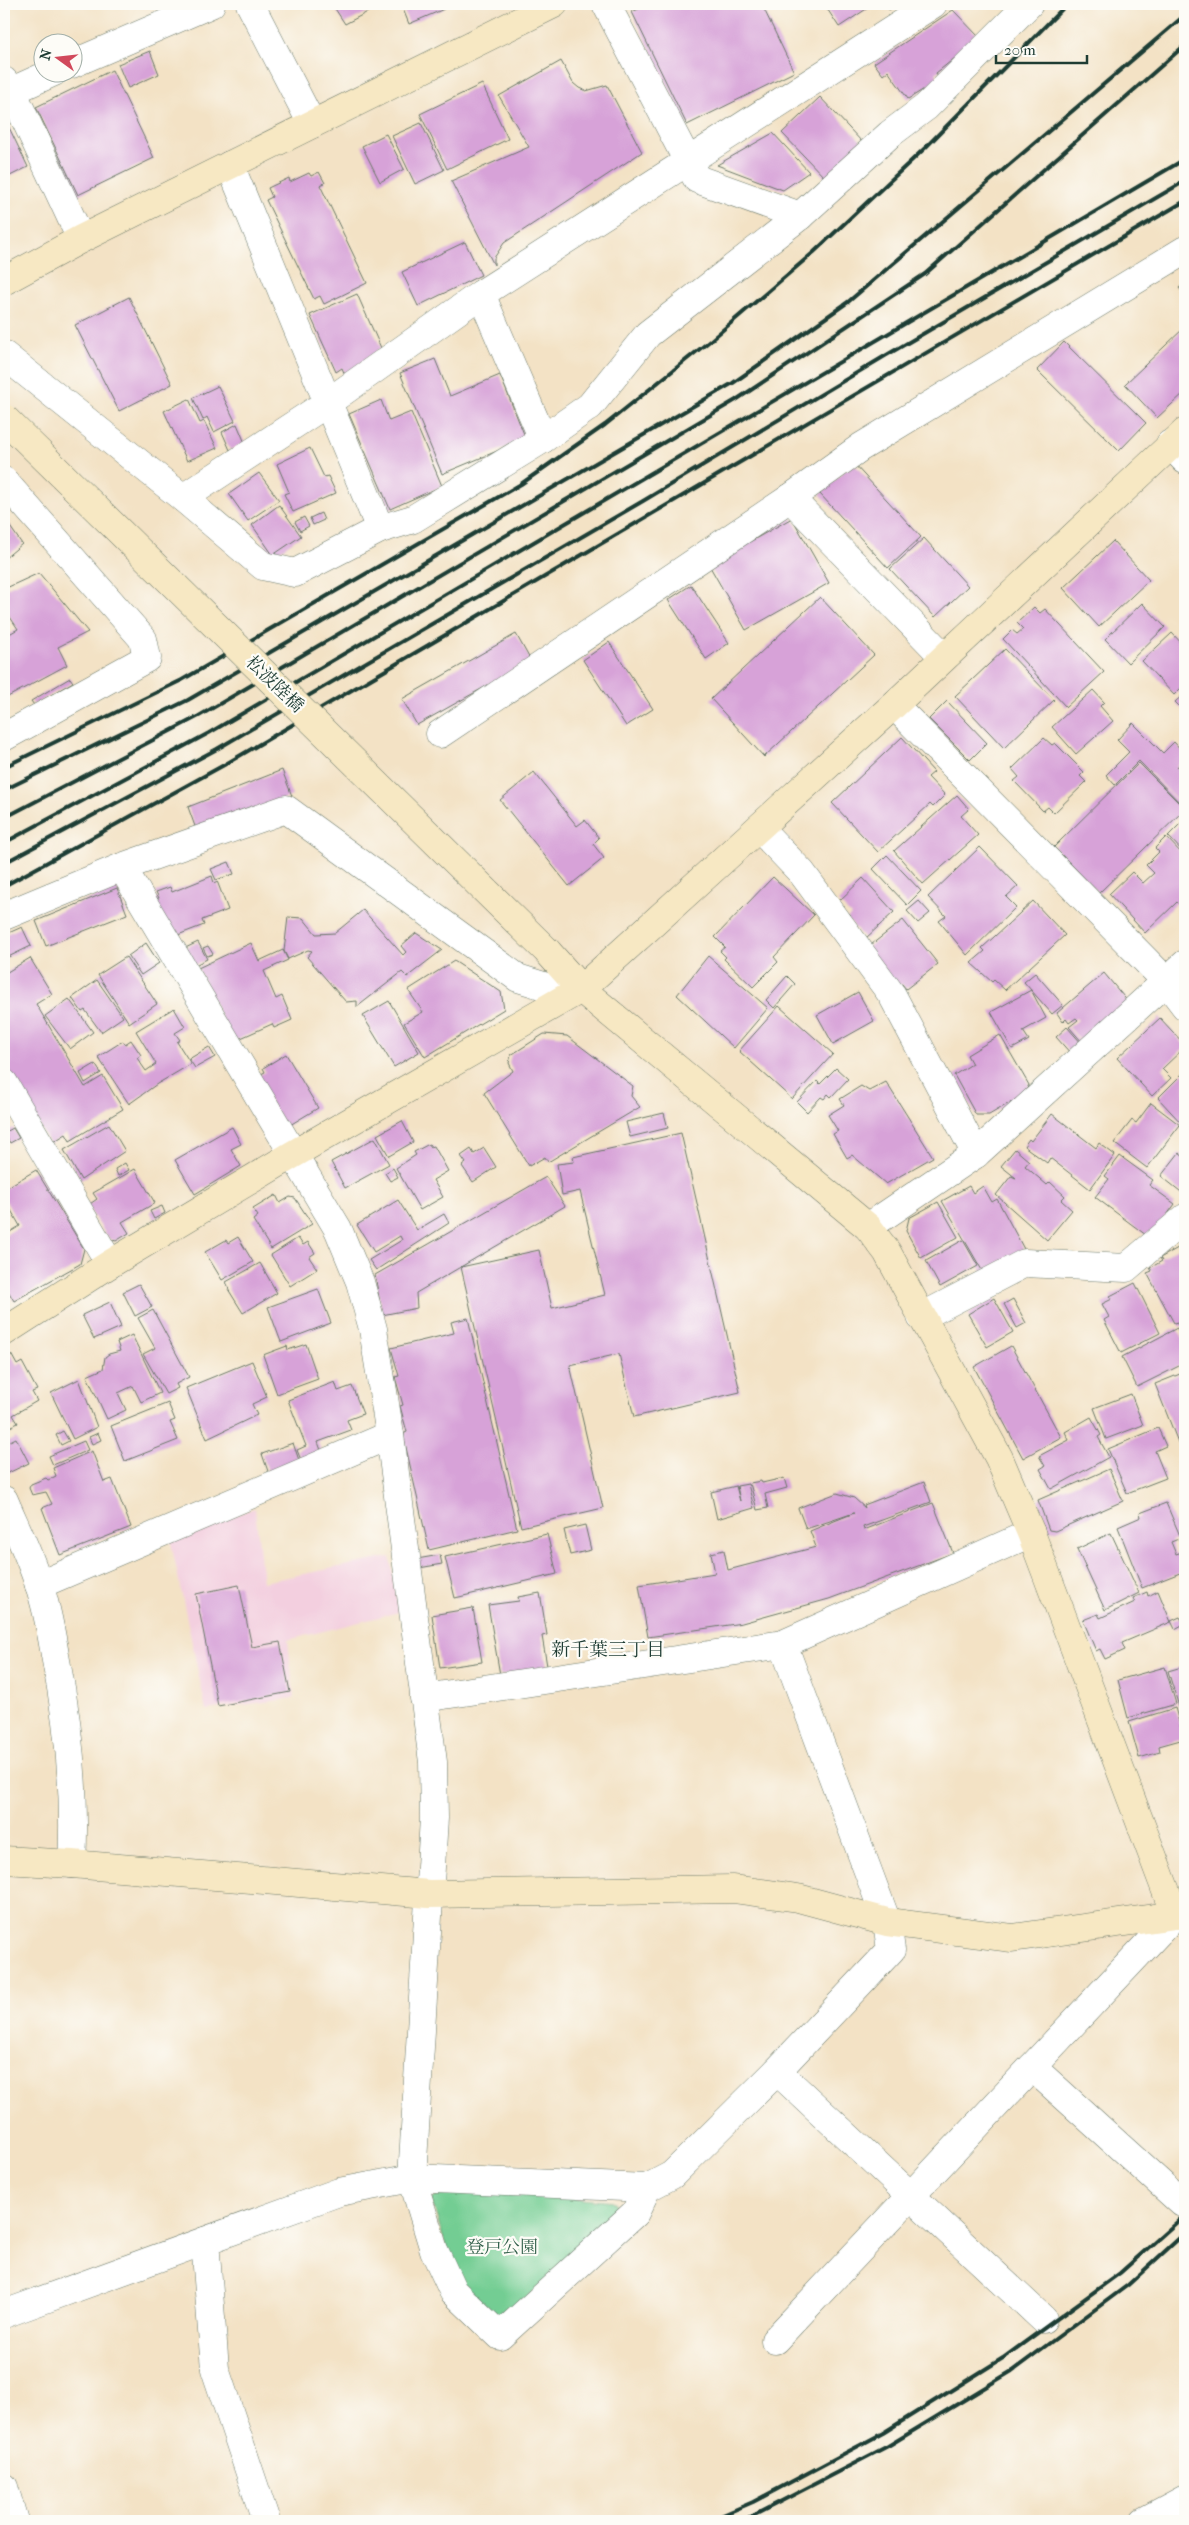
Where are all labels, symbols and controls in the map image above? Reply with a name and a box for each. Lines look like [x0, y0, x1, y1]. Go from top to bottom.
north arrow [32, 32, 82, 82]
scale bar [996, 32, 1088, 64]
text: 20 m [1004, 41, 1036, 59]
text: N [36, 47, 56, 62]
street label: 松波陸橋 [241, 652, 308, 717]
district label: 新千葉三丁目 [551, 1639, 665, 1661]
park label: 登戸公園 [466, 2237, 538, 2258]

